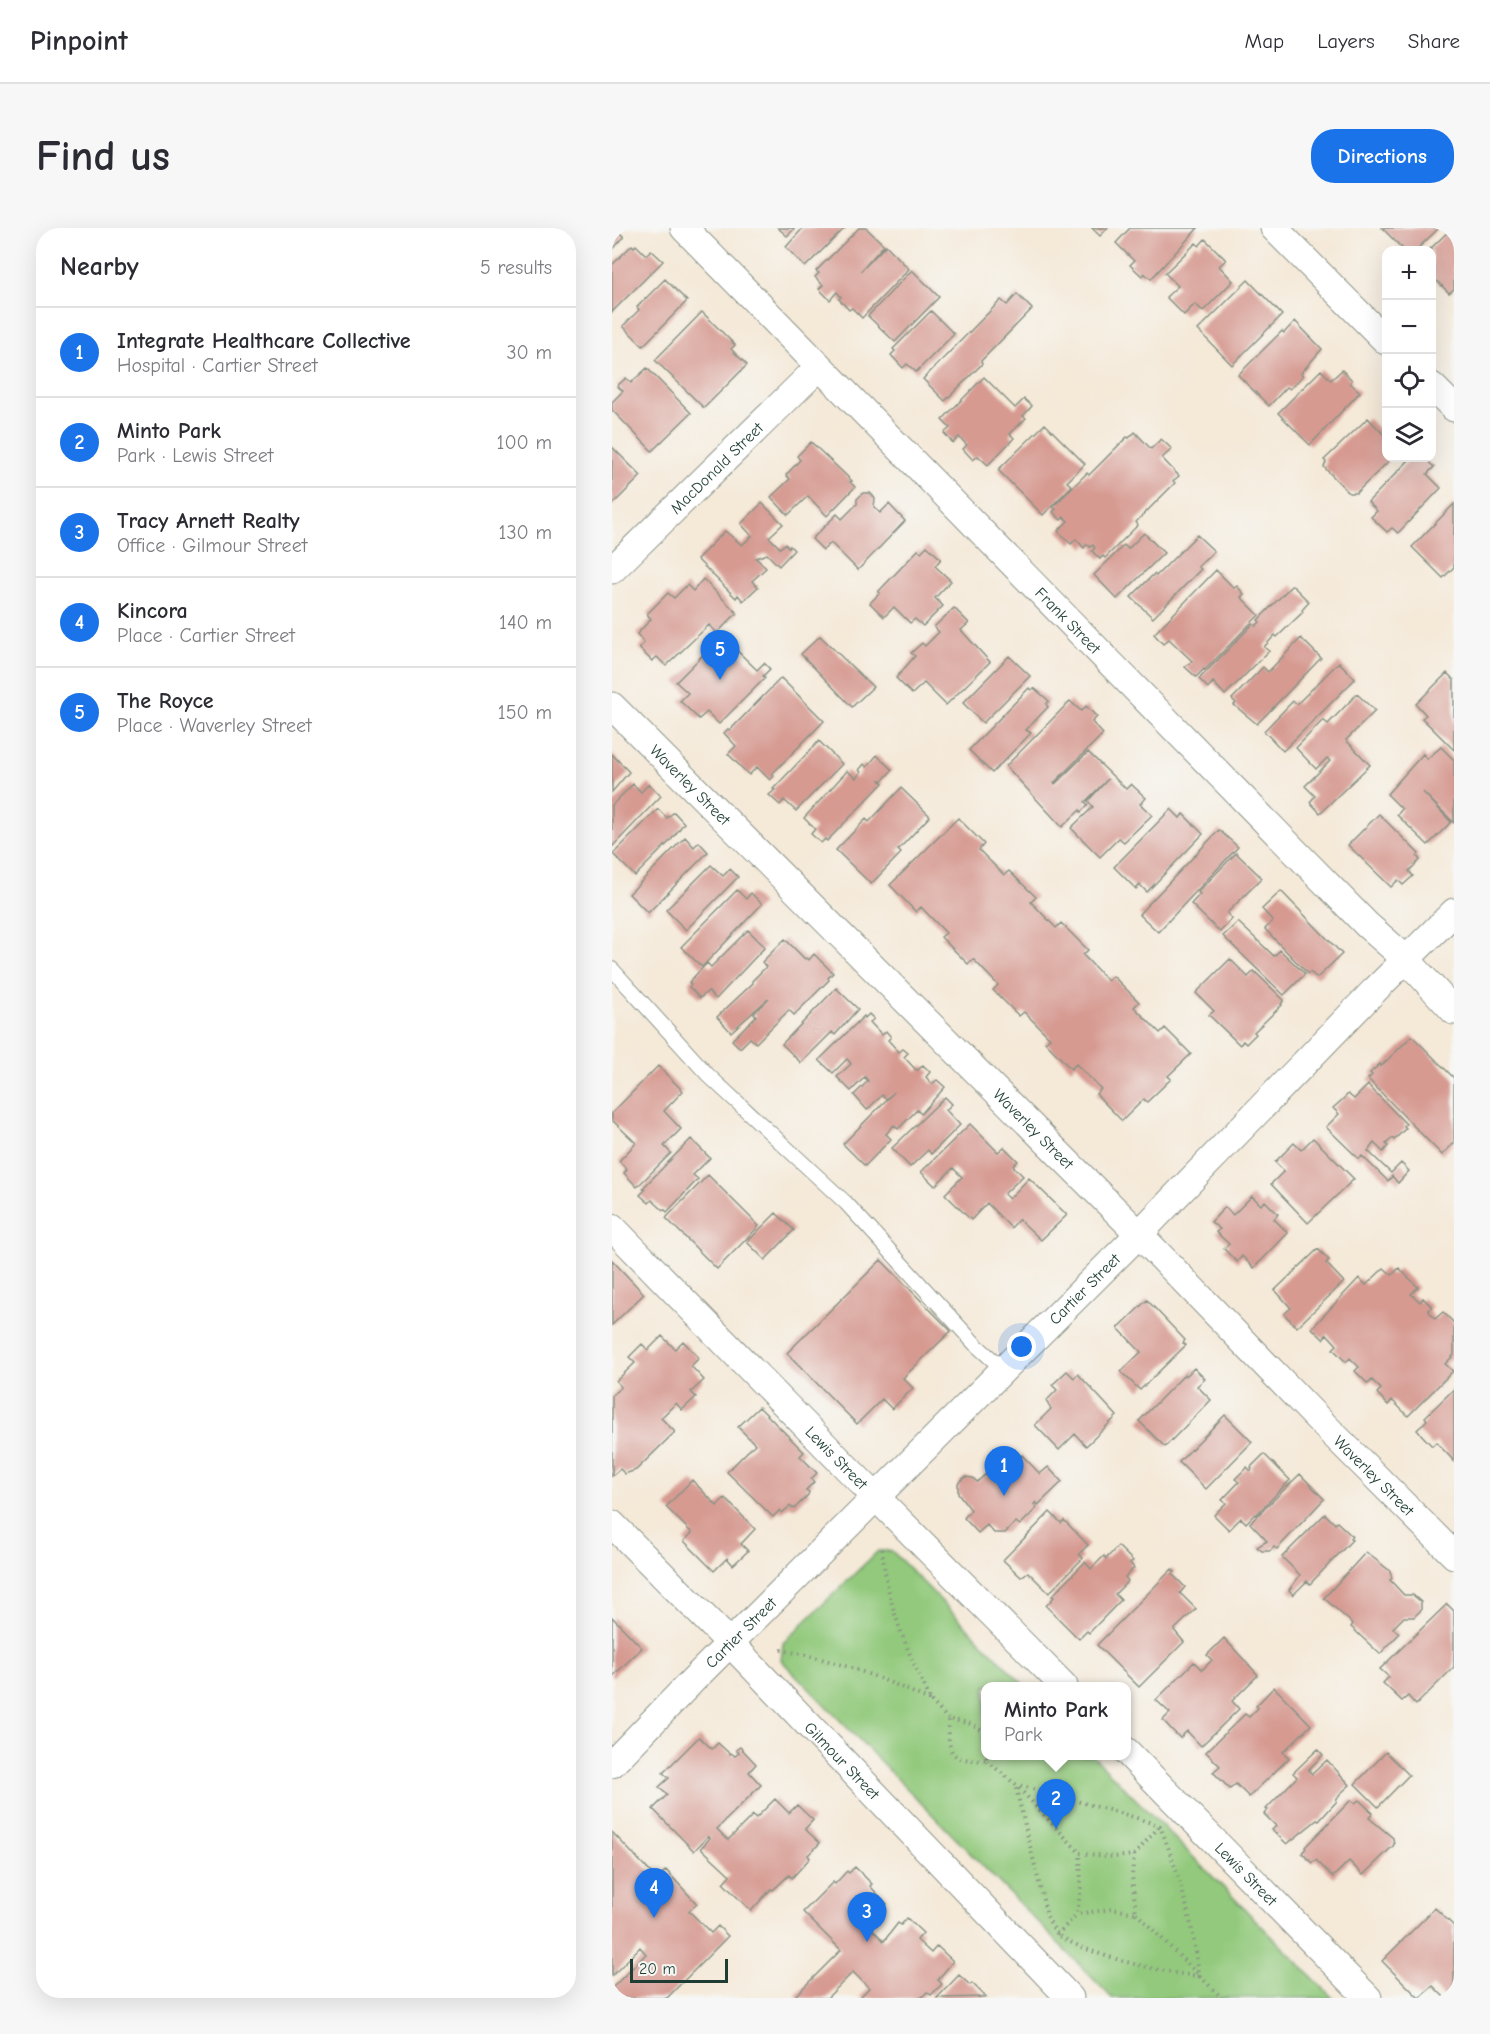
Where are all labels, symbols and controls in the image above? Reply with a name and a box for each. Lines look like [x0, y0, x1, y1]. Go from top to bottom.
text: Pinpoint [30, 25, 128, 57]
text: Map [1245, 29, 1284, 53]
text: Layers [1317, 29, 1375, 53]
text: Share [1408, 29, 1460, 53]
button: Directions [1311, 129, 1454, 183]
text: Find us [36, 132, 170, 181]
map controls [1382, 246, 1436, 462]
button: + [1382, 246, 1436, 300]
text: Nearby [60, 252, 139, 282]
text: 5 results [480, 256, 552, 279]
button: − [1382, 300, 1436, 354]
text: Integrate Healthcare Collective [117, 328, 411, 354]
text: 1 [76, 341, 83, 364]
text: 30 m [506, 341, 552, 364]
text: Hospital · Cartier Street [117, 354, 318, 377]
button: locate [1382, 354, 1436, 408]
button: layers [1382, 408, 1436, 462]
text: Minto Park [117, 418, 221, 444]
street label: MacDonald Street [667, 419, 767, 518]
text: 2 [75, 431, 84, 454]
text: 100 m [497, 431, 552, 454]
text: Park · Lewis Street [117, 444, 273, 467]
text: Tracy Arnett Realty [117, 508, 299, 534]
text: 3 [75, 521, 84, 544]
text: 130 m [499, 521, 552, 544]
text: Office · Gilmour Street [117, 534, 307, 557]
street label: Frank Street [1031, 584, 1104, 658]
text: Kincora [117, 598, 188, 624]
text: 4 [75, 611, 84, 634]
text: 140 m [499, 611, 552, 634]
text: Place · Cartier Street [117, 624, 295, 647]
pin: 5 [700, 630, 740, 680]
text: The Royce [117, 688, 214, 714]
text: 5 [74, 701, 85, 724]
text: 150 m [498, 701, 552, 724]
text: Place · Waverley Street [117, 714, 312, 737]
street label: Waverley Street [646, 741, 734, 829]
street label: Waverley Street [989, 1085, 1077, 1173]
street label: Cartier Street [1046, 1250, 1124, 1329]
your location [1007, 1332, 1036, 1361]
street label: Lewis Street [801, 1423, 871, 1494]
street label: Waverley Street [1330, 1432, 1418, 1520]
pin: 1 [984, 1446, 1024, 1496]
street label: Cartier Street [702, 1594, 781, 1672]
popup [981, 1682, 1131, 1760]
text: Minto Park [1004, 1697, 1108, 1723]
street label: Gilmour Street [800, 1719, 883, 1804]
text: Park [1004, 1723, 1042, 1746]
pin: 2 [1036, 1780, 1076, 1829]
street label: Lewis Street [1211, 1839, 1281, 1910]
pin: 4 [634, 1868, 674, 1918]
pin: 3 [848, 1892, 886, 1942]
scale bar [630, 1956, 728, 1984]
text: 20 m [639, 1960, 676, 1978]

